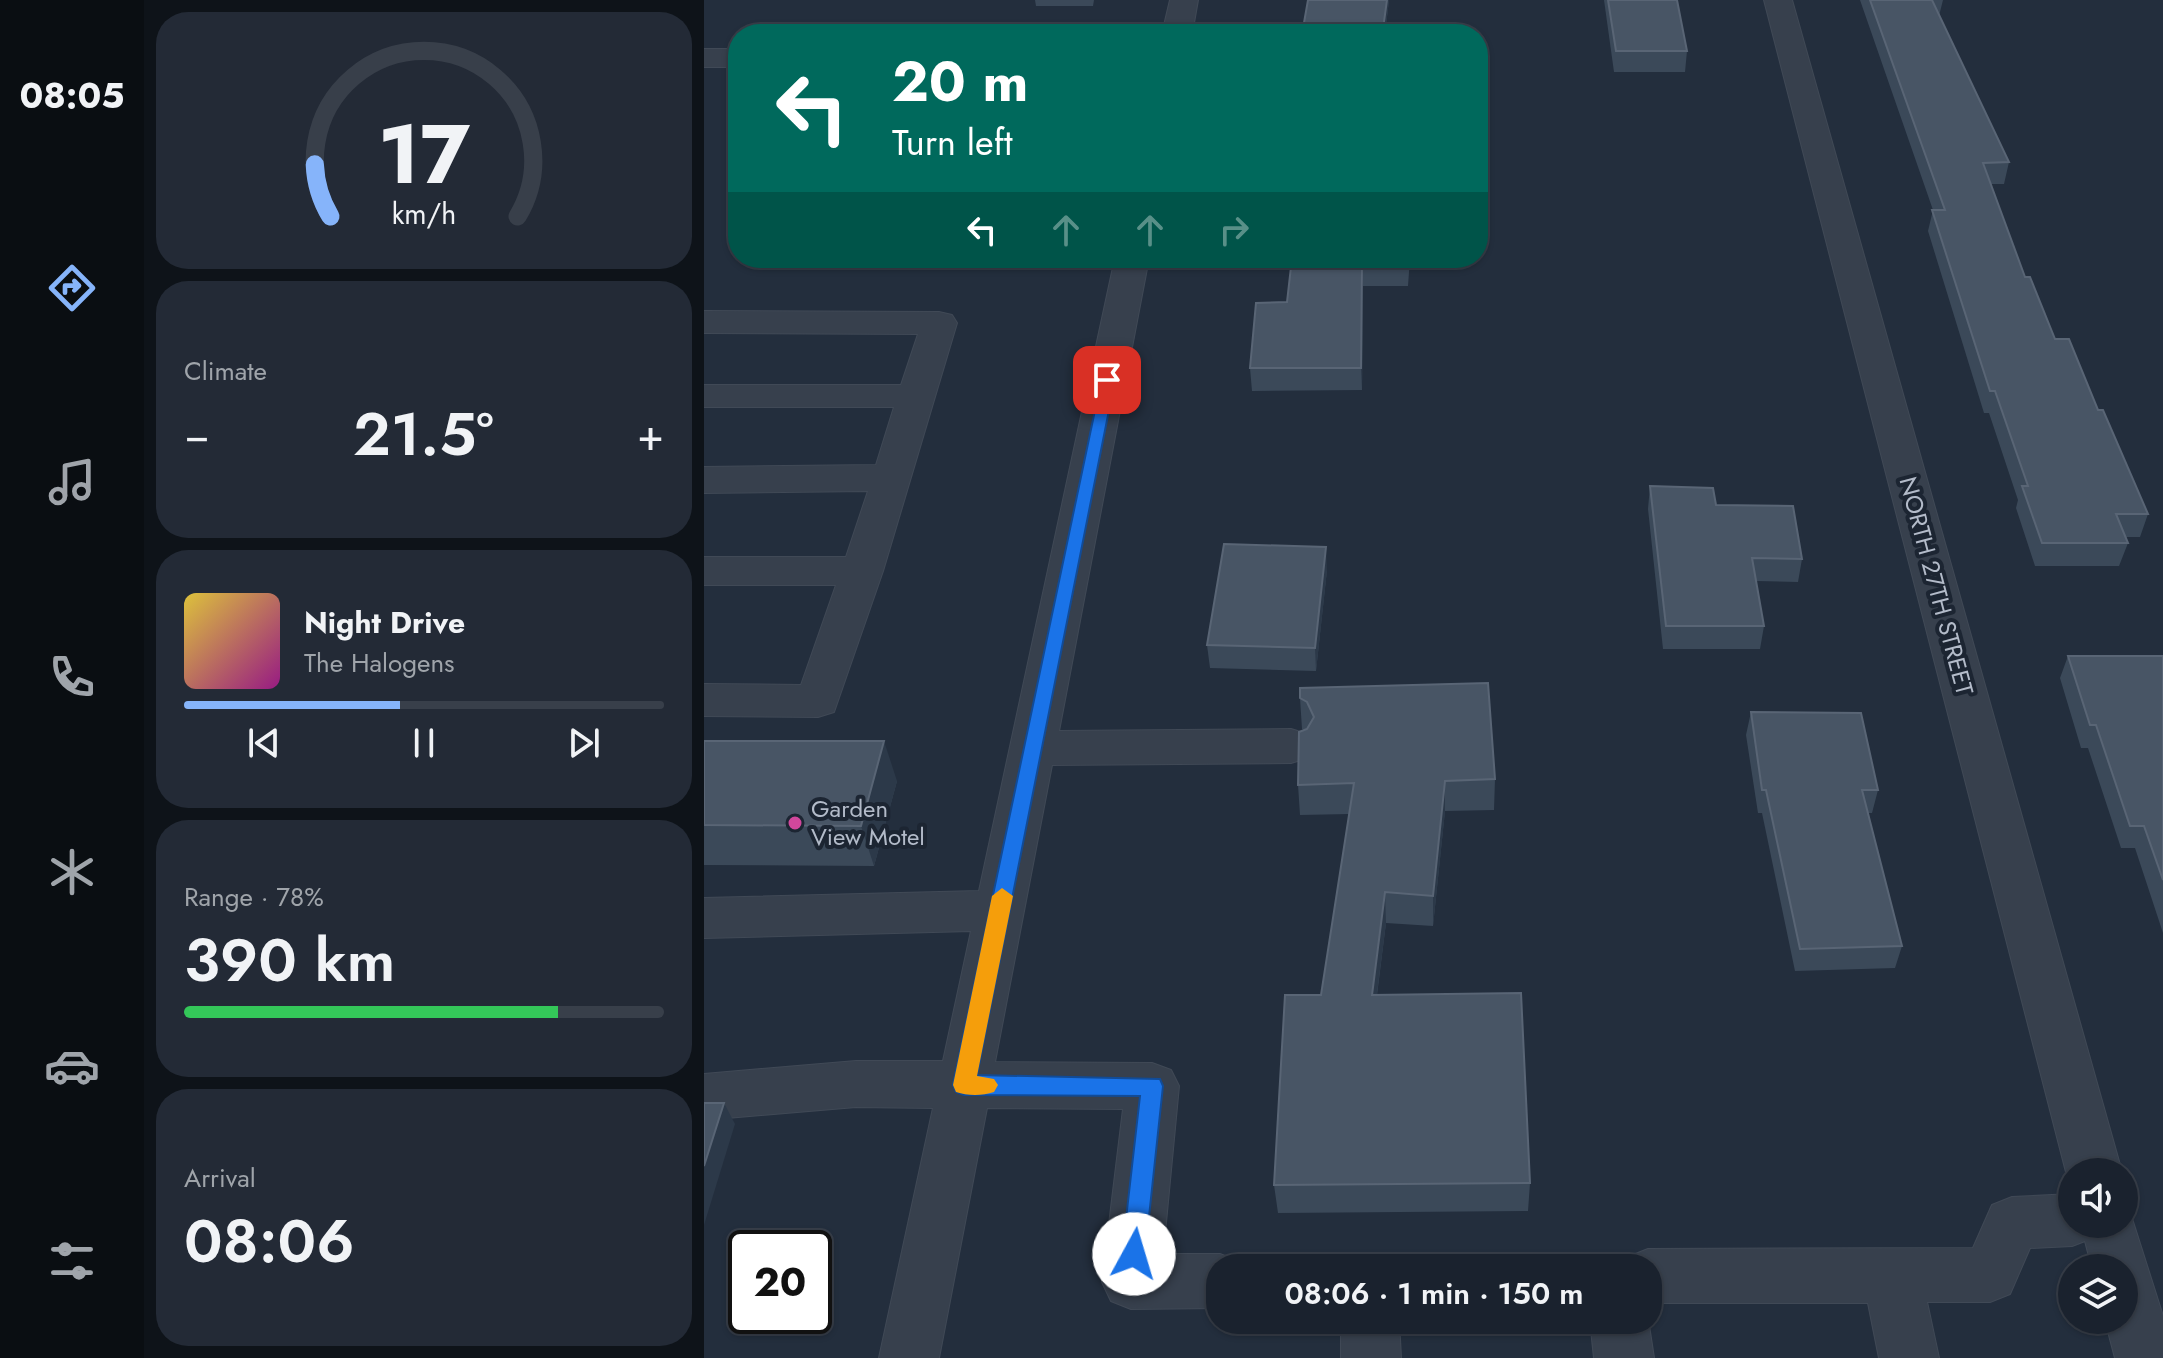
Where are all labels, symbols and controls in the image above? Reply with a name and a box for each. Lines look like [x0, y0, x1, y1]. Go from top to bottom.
text: 20 m [892, 41, 1029, 122]
icon: left [760, 56, 864, 160]
text: 08:05 [19, 69, 125, 121]
text: 17 [378, 93, 470, 213]
text: Turn left [892, 116, 1013, 168]
text: km/h [392, 193, 456, 235]
icon: left [960, 208, 1004, 252]
icon: ahead [1044, 208, 1088, 252]
icon: ahead [1128, 208, 1172, 252]
icon: right [1212, 208, 1256, 252]
icon: directions [44, 260, 100, 316]
pin [1073, 346, 1141, 414]
text: Climate [184, 352, 267, 390]
icon: arrive [1085, 358, 1129, 402]
text: 21.5° [353, 391, 494, 478]
text: − [184, 403, 210, 467]
text: + [637, 403, 664, 467]
icon: music [44, 454, 100, 510]
street label: NORTH 27TH STREET [1891, 473, 1982, 699]
text: Night Drive [304, 601, 465, 644]
text: The Halogens [304, 644, 455, 682]
icon: phone [44, 649, 100, 705]
icon: previous [242, 721, 286, 765]
icon: pause [402, 721, 446, 765]
icon: next [562, 721, 606, 765]
place label: Garden View Motel [811, 791, 925, 854]
marker: Garden View Motel [786, 814, 804, 832]
icon: climate [44, 844, 100, 900]
text: Range · 78% [184, 878, 324, 916]
text: 390 km [184, 917, 395, 1004]
icon: car [44, 1038, 100, 1094]
map controls [2058, 1158, 2138, 1334]
button: sound [2058, 1158, 2138, 1238]
text: Arrival [184, 1159, 256, 1197]
text: 08:06 [184, 1198, 355, 1285]
position arrow [1092, 1212, 1176, 1296]
speed limit sign: 20 [728, 1230, 832, 1334]
icon: filters [44, 1233, 100, 1289]
button: layers [2058, 1254, 2138, 1334]
text: 08:06 · 1 min · 150 m [1285, 1272, 1583, 1315]

